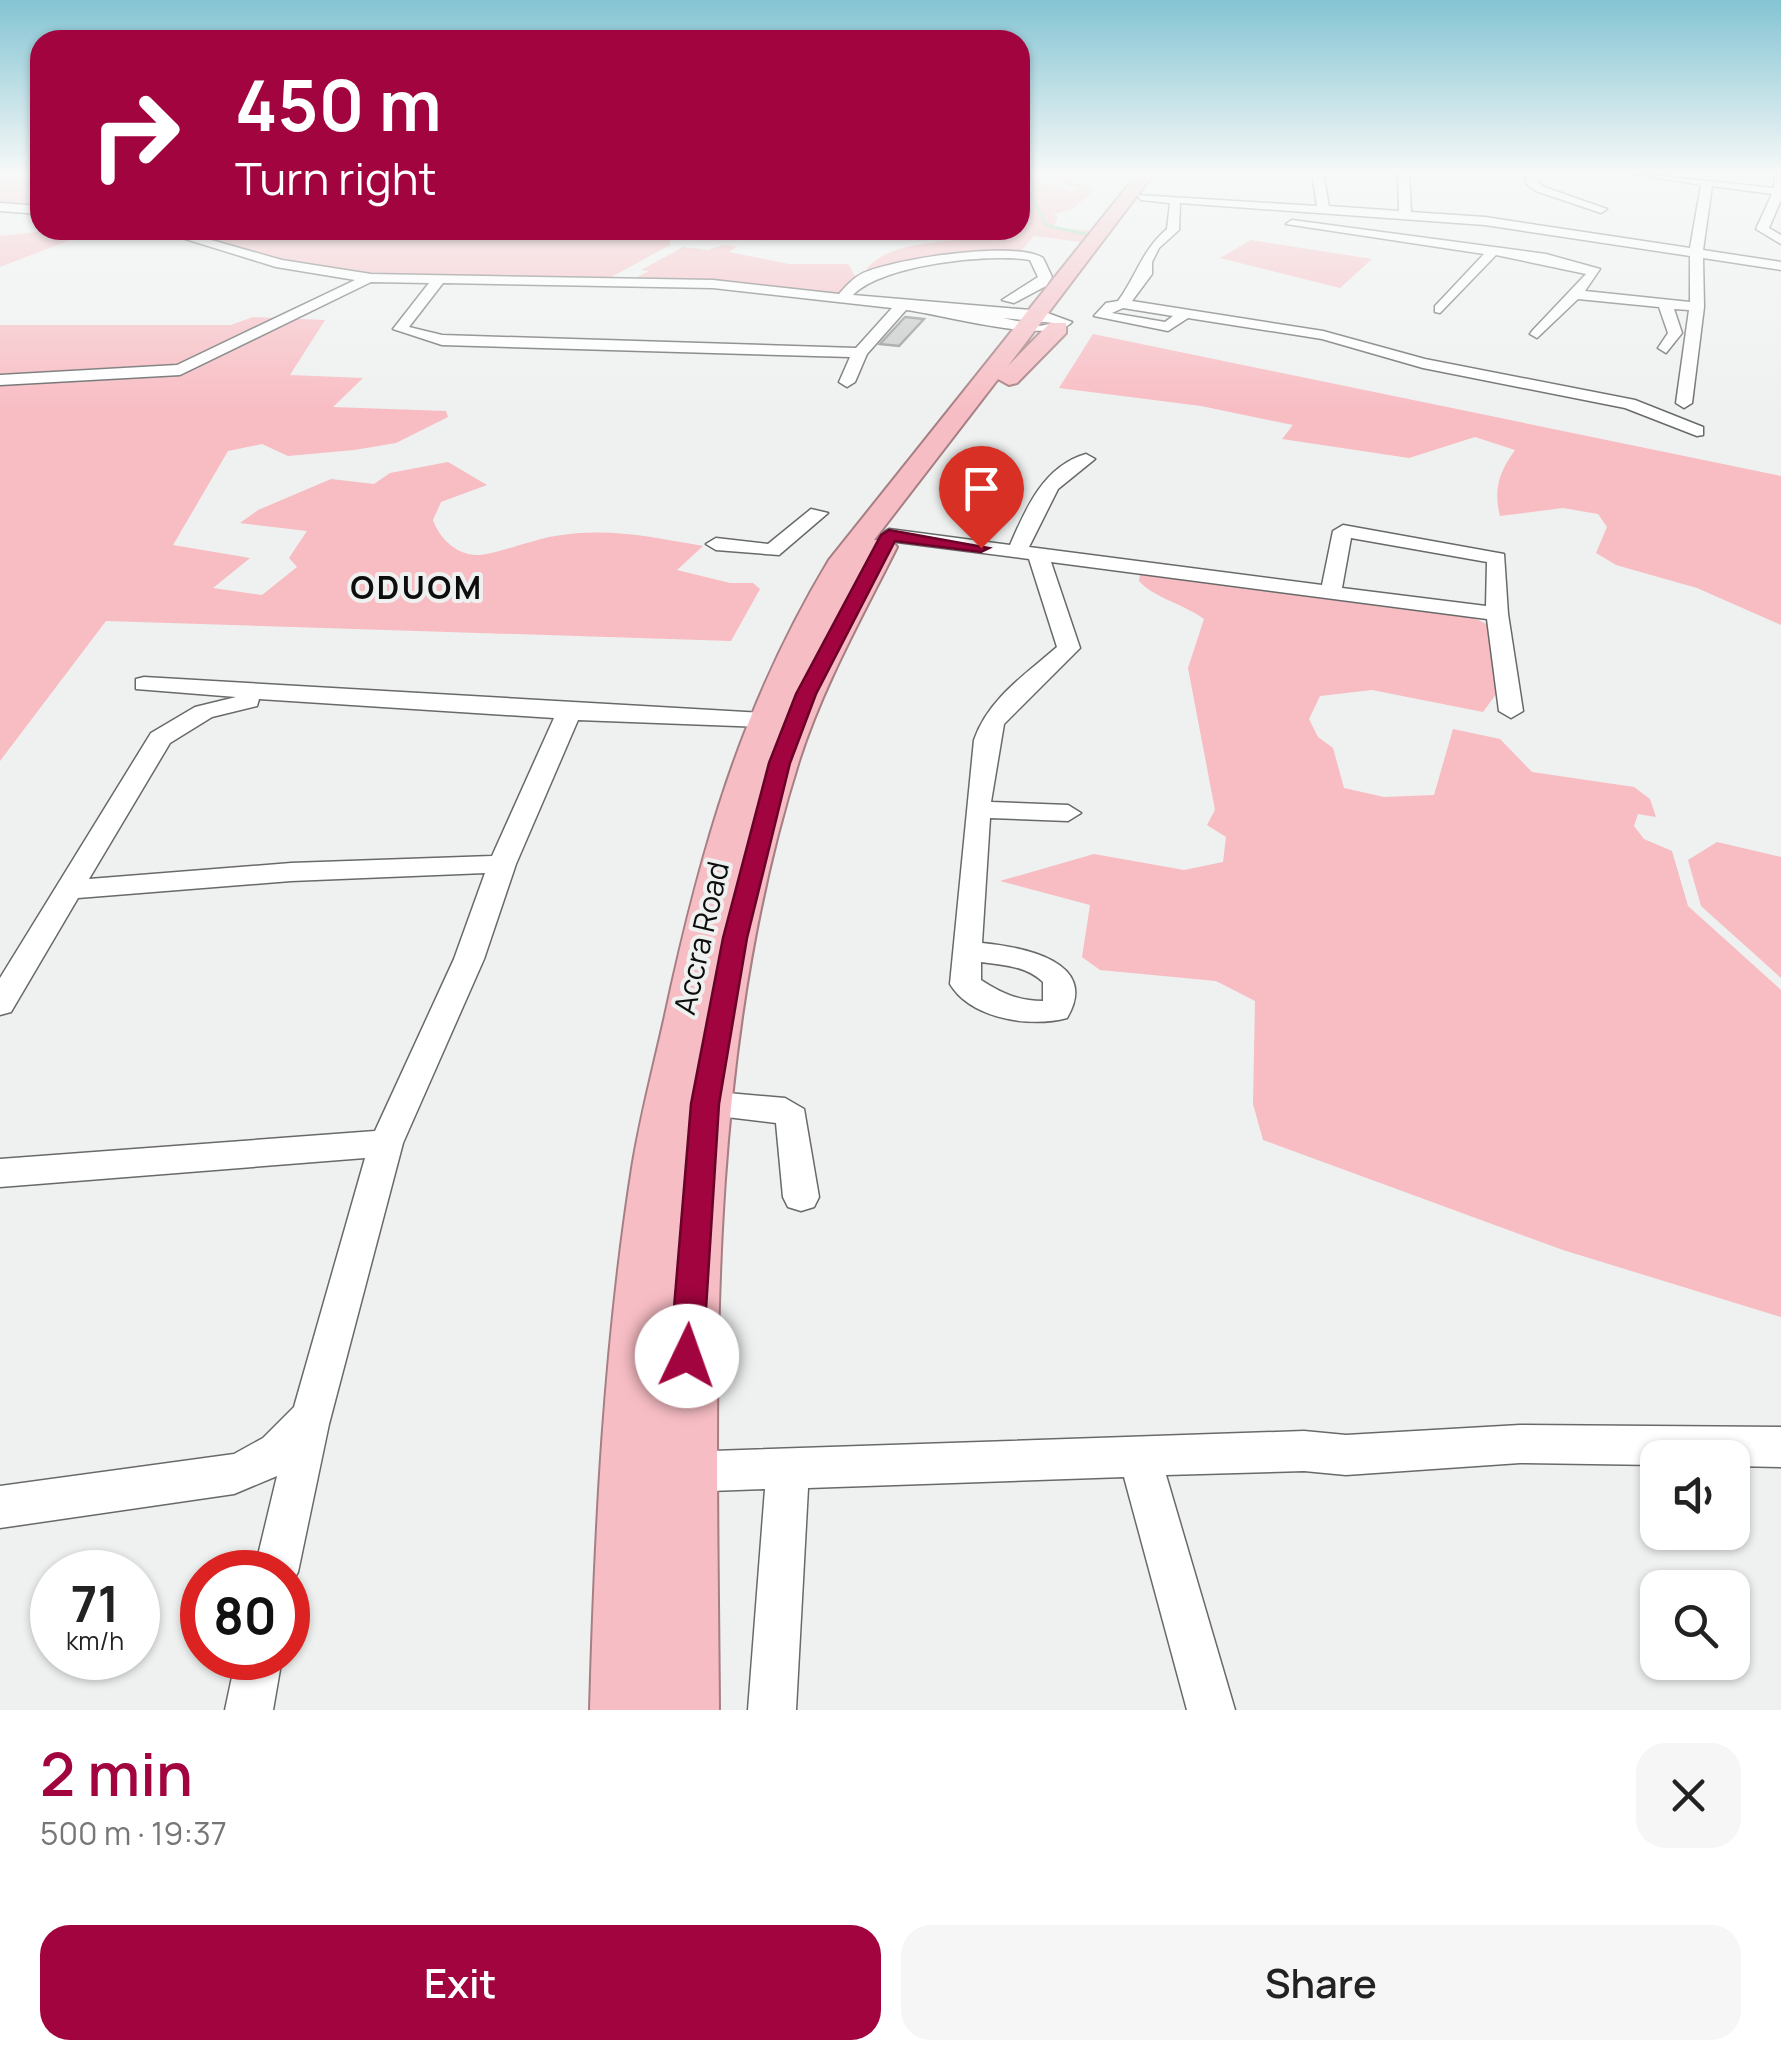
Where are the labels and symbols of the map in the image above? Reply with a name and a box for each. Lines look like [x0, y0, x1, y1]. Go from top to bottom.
pin [939, 446, 1024, 549]
district label: ODUOM [350, 565, 484, 609]
street label: Accra Road [663, 857, 738, 1018]
position arrow [635, 1304, 739, 1408]
speed limit sign: 80 [180, 1550, 310, 1680]

